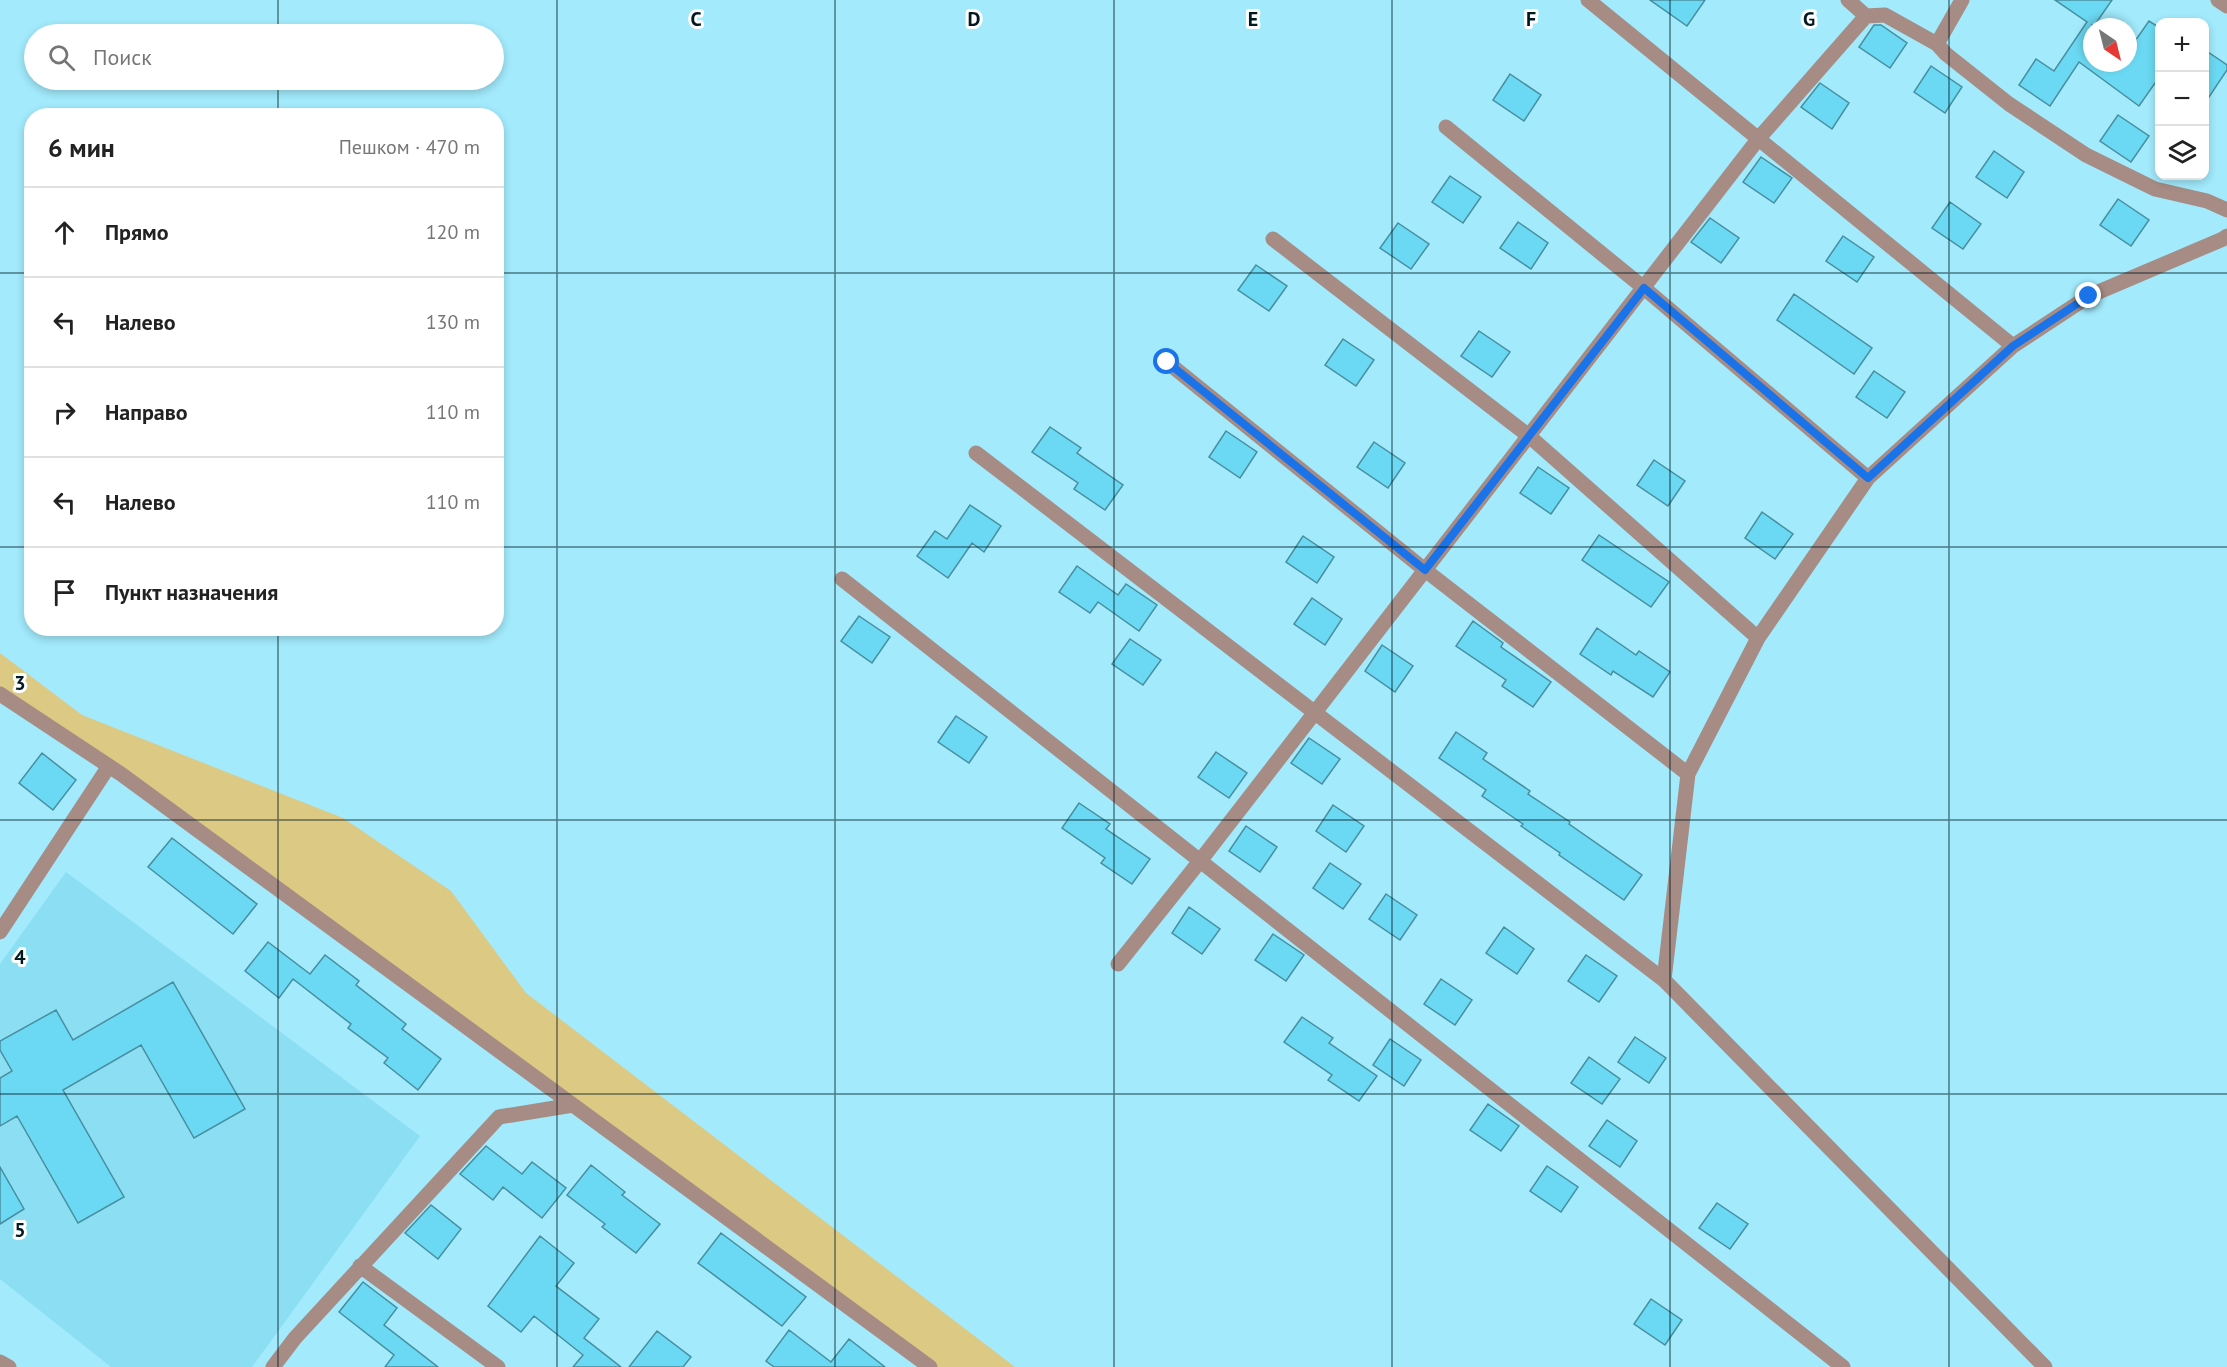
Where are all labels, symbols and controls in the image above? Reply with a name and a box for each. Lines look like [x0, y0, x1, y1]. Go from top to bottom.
text: C [690, 6, 702, 32]
text: D [968, 6, 981, 32]
text: E [1248, 6, 1258, 32]
text: F [1526, 6, 1536, 32]
text: G [1803, 6, 1815, 32]
north arrow [2083, 18, 2137, 72]
map controls [2155, 18, 2209, 180]
button: + [2155, 18, 2209, 72]
search box [24, 24, 504, 90]
icon: search [45, 41, 78, 74]
text: Поиск [93, 43, 152, 71]
button: − [2155, 72, 2209, 126]
button: layers [2155, 126, 2209, 180]
text: 6 мин [48, 131, 115, 164]
text: Пешком · 470 m [339, 134, 480, 160]
icon: ahead [48, 216, 81, 249]
text: Прямо [105, 218, 168, 246]
text: 120 m [426, 219, 480, 245]
route end [2075, 282, 2101, 308]
icon: left [48, 306, 81, 339]
text: Налево [105, 308, 176, 336]
text: 130 m [426, 309, 480, 335]
route start [1153, 348, 1179, 374]
icon: right [48, 396, 81, 429]
text: Направо [105, 398, 188, 426]
text: 110 m [426, 399, 480, 425]
icon: left [48, 486, 81, 519]
text: Налево [105, 488, 176, 516]
text: 110 m [426, 489, 480, 515]
icon: arrive [48, 576, 81, 609]
text: Пункт назначения [105, 578, 278, 606]
text: 3 [14, 670, 26, 696]
text: 4 [14, 944, 26, 970]
text: 5 [14, 1217, 26, 1243]

